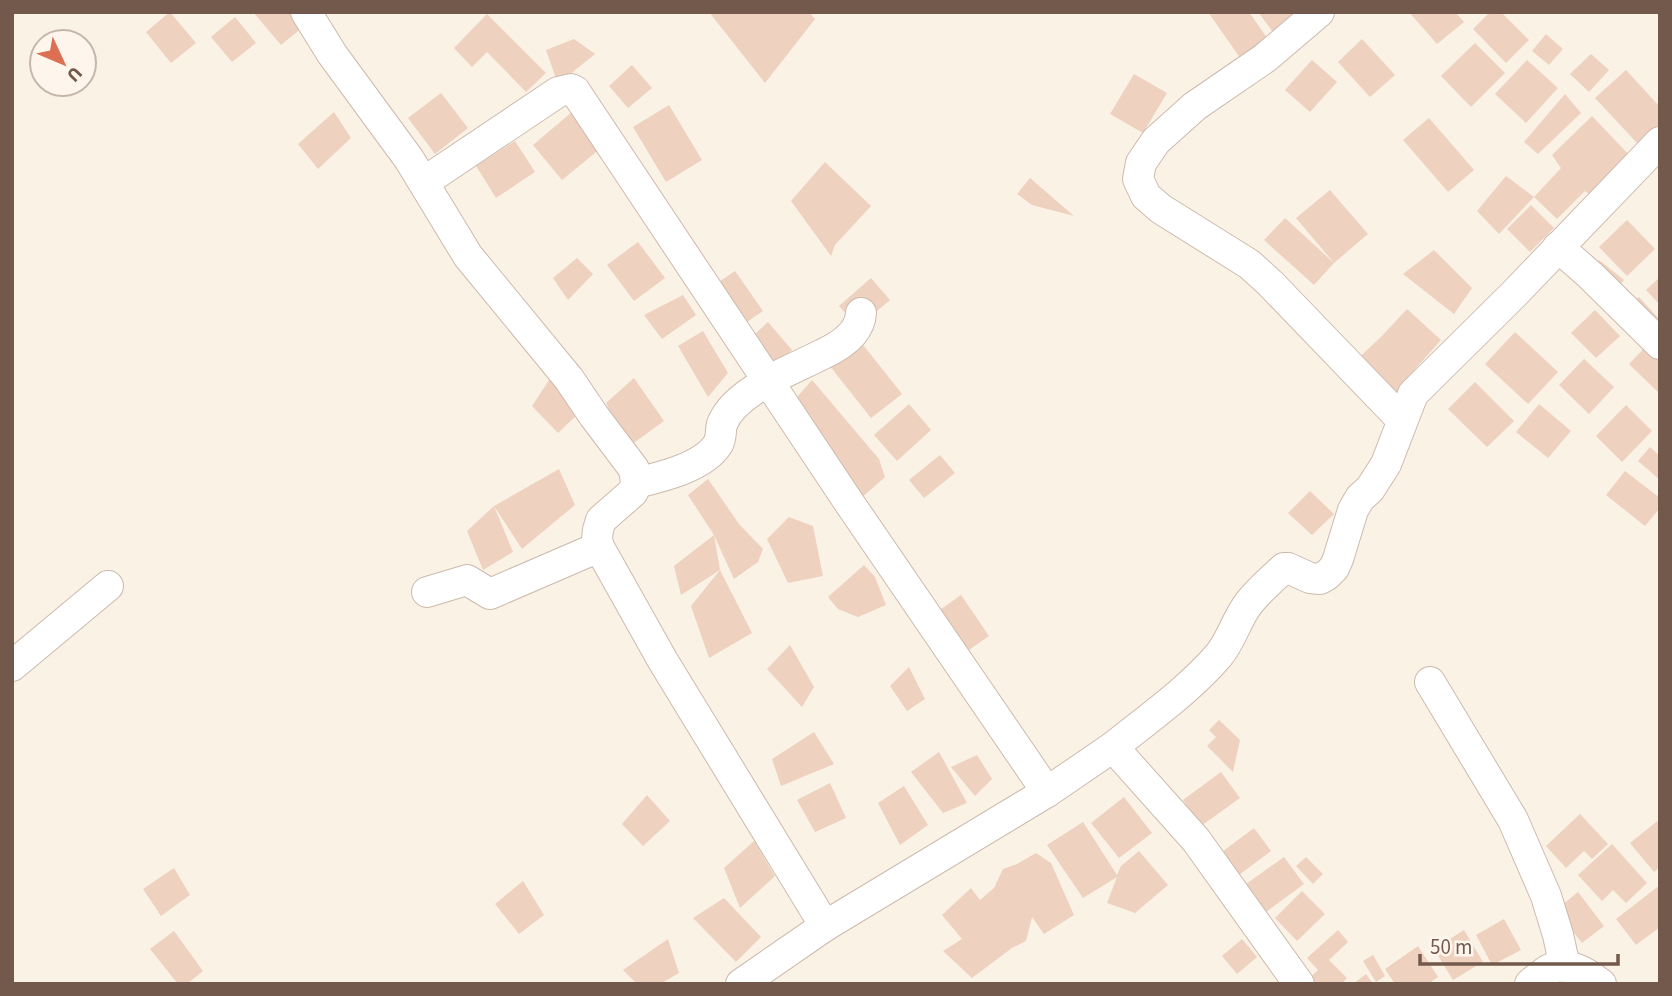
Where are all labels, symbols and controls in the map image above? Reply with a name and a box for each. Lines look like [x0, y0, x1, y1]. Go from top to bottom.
north arrow [28, 28, 98, 98]
text: U [60, 60, 88, 88]
scale bar [1420, 922, 1618, 966]
text: 50 m [1430, 932, 1472, 962]

